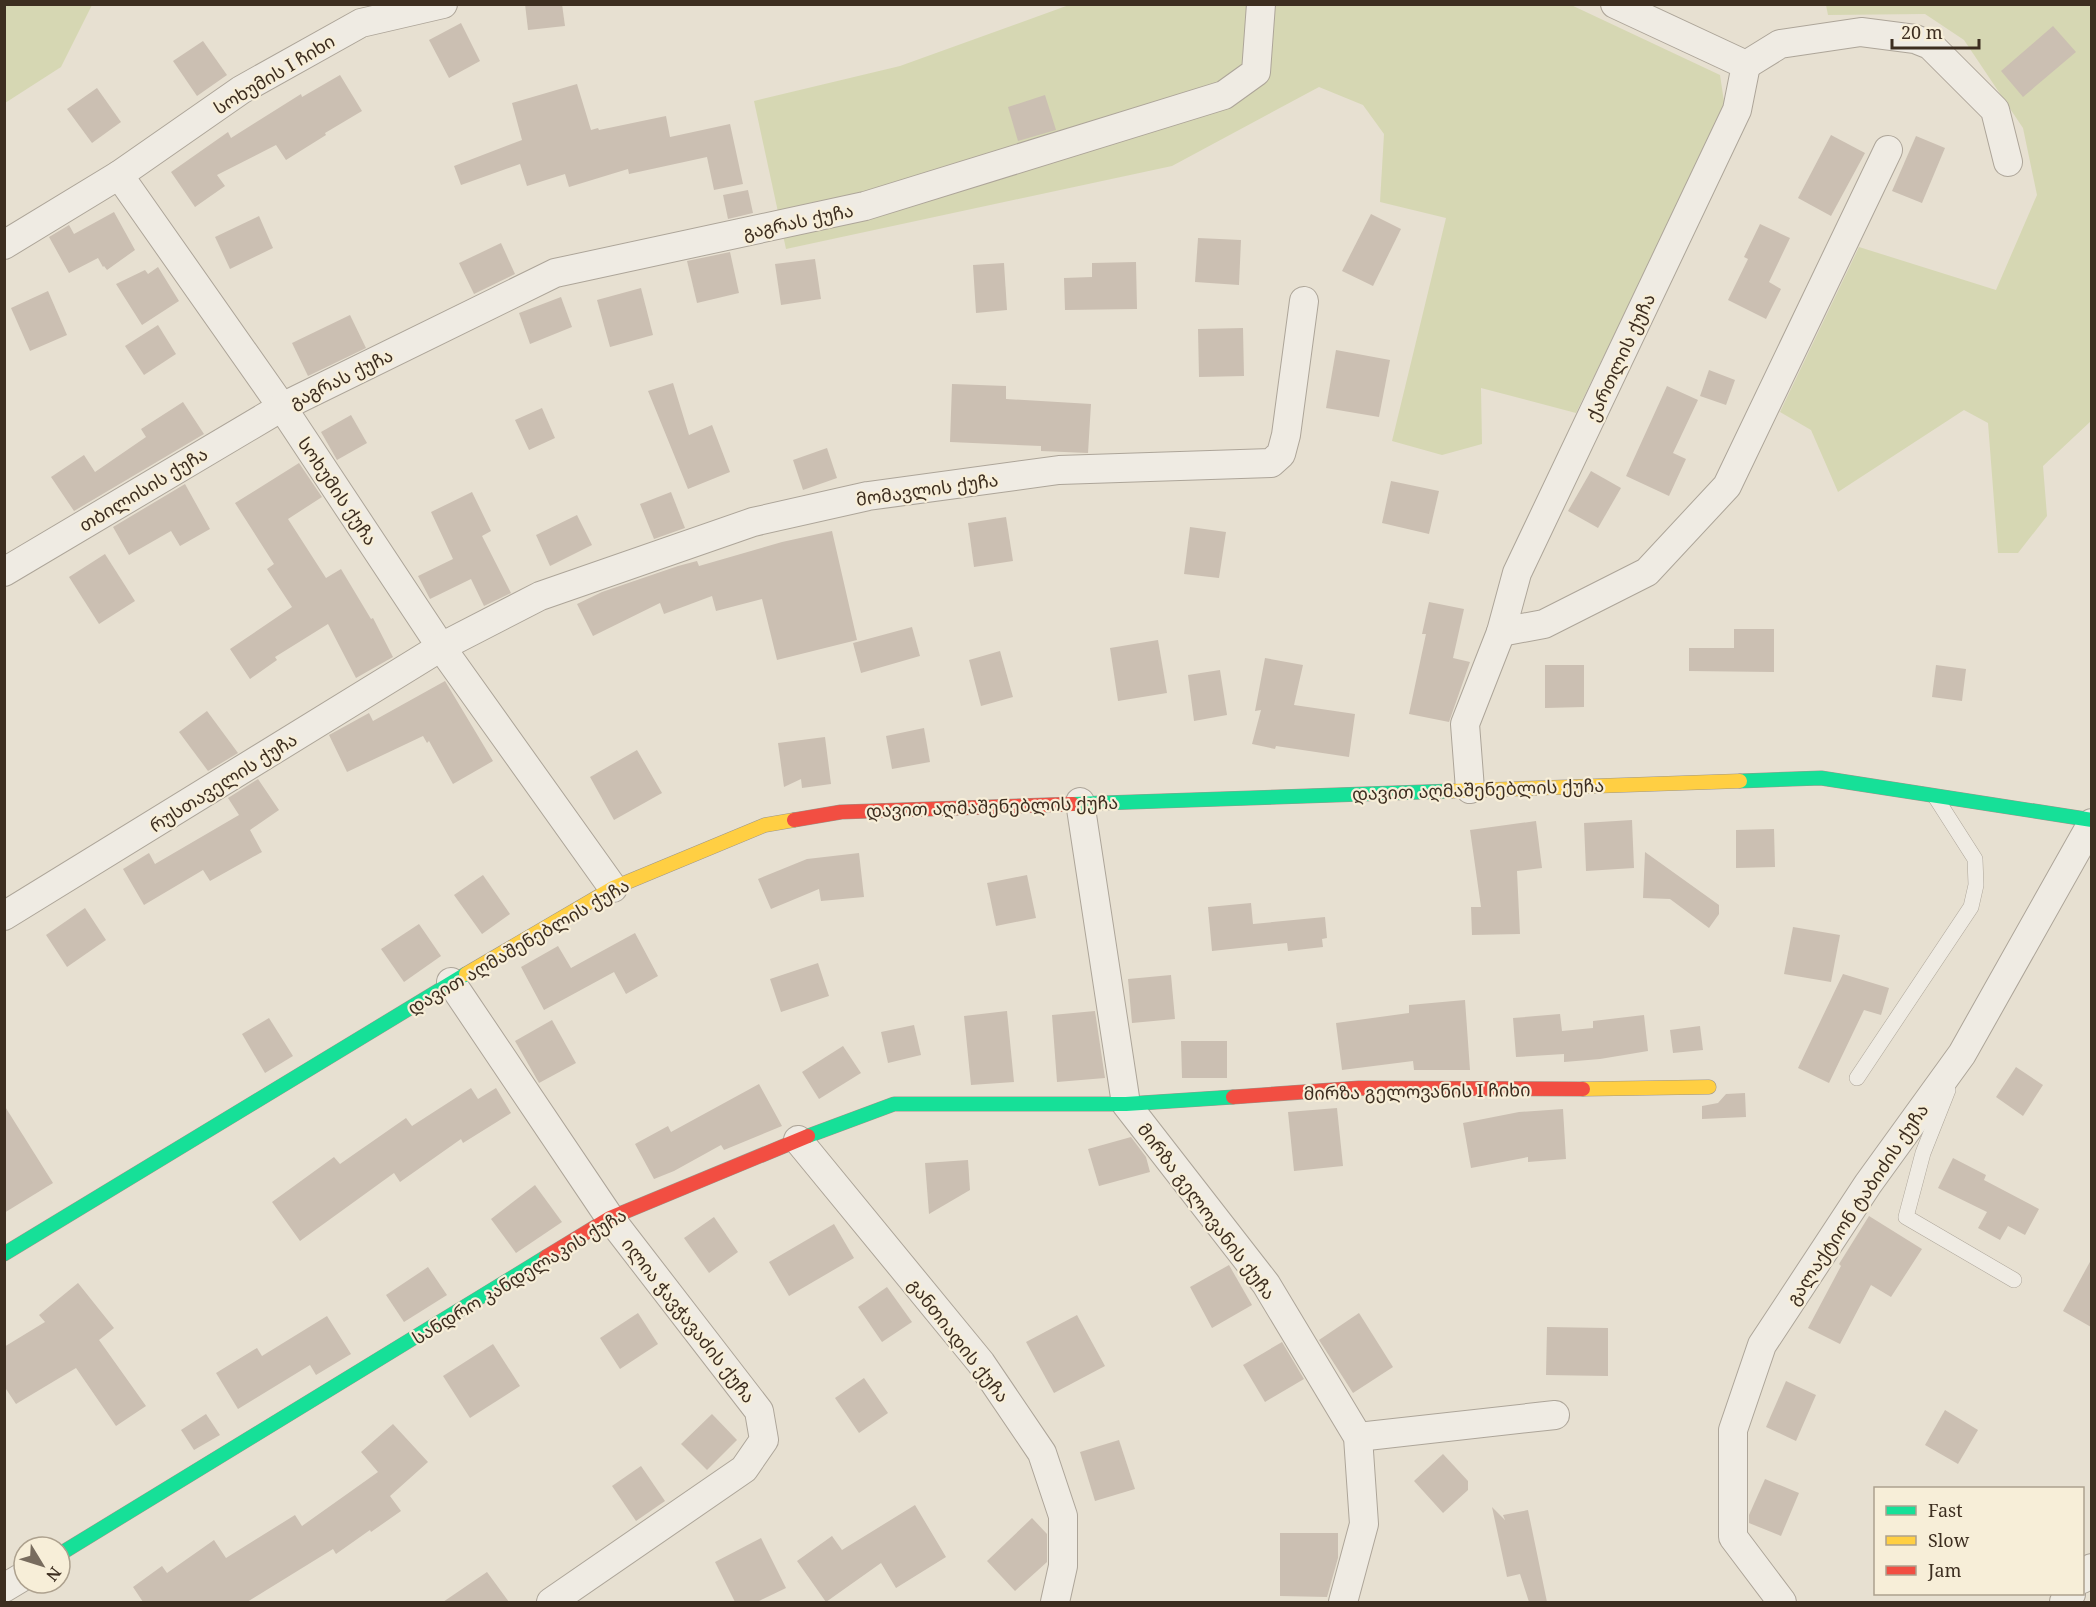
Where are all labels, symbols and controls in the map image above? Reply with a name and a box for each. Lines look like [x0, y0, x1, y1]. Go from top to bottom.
scale bar [1892, 12, 1979, 50]
text: 20 m [1901, 20, 1943, 44]
street label: სოხუმის I ჩიხი [209, 28, 339, 120]
street label: გაგრას ქუჩა [741, 198, 855, 244]
street label: ქართლის ქუჩა [1580, 289, 1660, 425]
street label: გაგრას ქუჩა [285, 343, 397, 413]
street label: სოხუმის ქუჩა [293, 432, 383, 550]
street label: თბილისის ქუჩა [74, 441, 212, 537]
street label: მომავლის ქუჩა [854, 467, 1000, 511]
street label: რუსთაველის ქუჩა [145, 727, 301, 837]
street label: დავით აღმაშენებლის ქუჩა [1351, 773, 1605, 805]
street label: დავით აღმაშენებლის ქუჩა [865, 790, 1119, 822]
street label: დავით აღმაშენებლის ქუჩა [403, 873, 633, 1019]
street label: მირზა გელოვანის I ჩიხი [1303, 1077, 1531, 1105]
street label: გალაქტიონ ტაბიძის ქუჩა [1781, 1099, 1933, 1309]
street label: მირზა გელოვანის ქუჩა [1133, 1118, 1281, 1304]
street label: სანდრო კანდელაკის ქუჩა [407, 1202, 631, 1350]
street label: ილია ჭავჭავაძის ქუჩა [617, 1232, 761, 1408]
street label: განთიადის ქუჩა [903, 1273, 1015, 1407]
legend [1874, 1487, 2084, 1595]
text: Fast [1928, 1498, 1963, 1522]
text: Slow [1928, 1528, 1970, 1552]
north arrow [12, 1535, 72, 1595]
text: Jam [1927, 1558, 1962, 1582]
text: N [41, 1562, 66, 1586]

